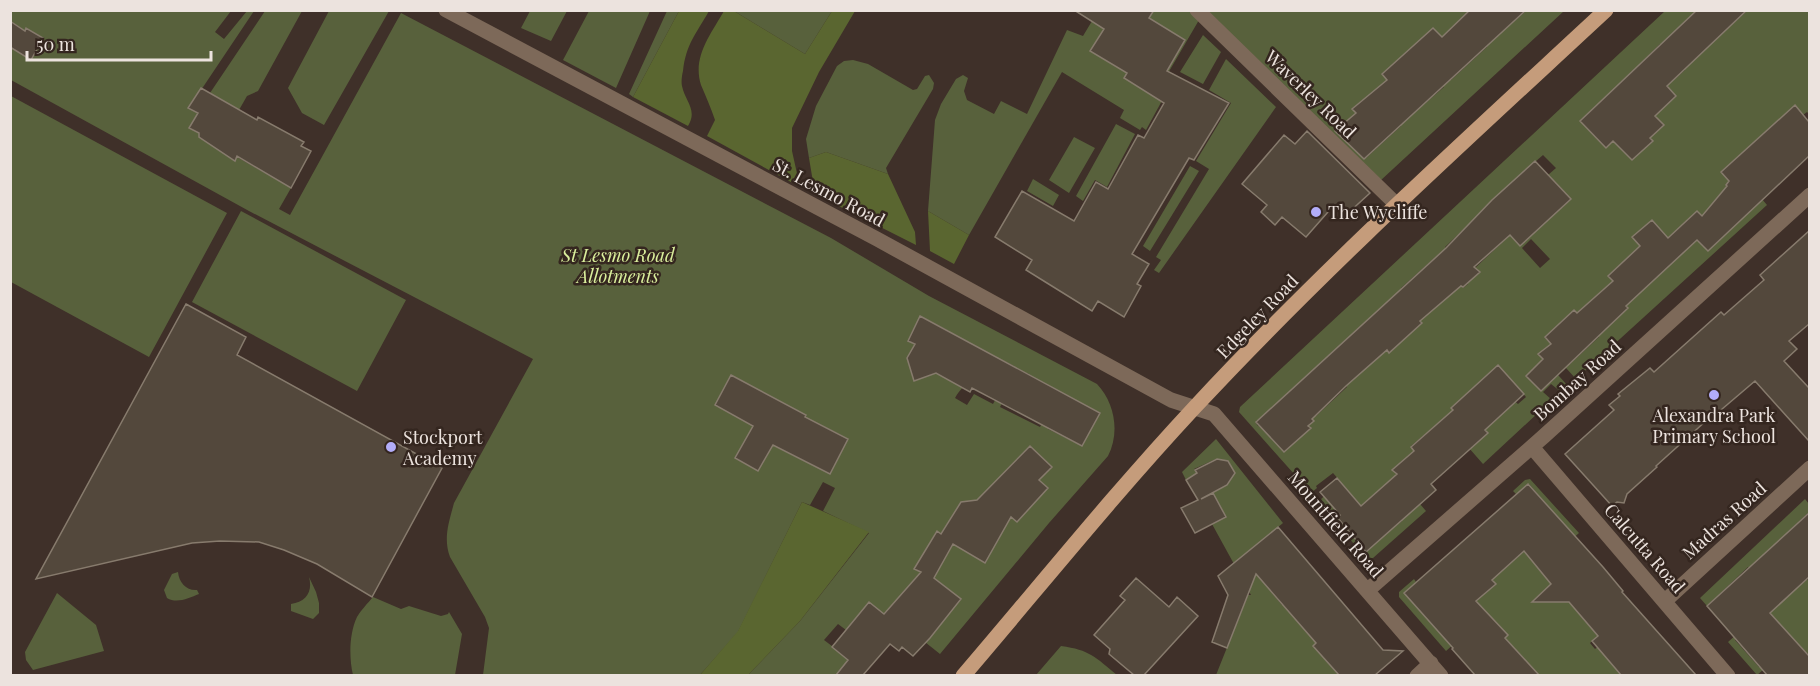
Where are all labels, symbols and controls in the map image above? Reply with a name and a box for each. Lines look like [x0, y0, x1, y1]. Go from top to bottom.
scale bar [27, 24, 212, 62]
text: 50 m [36, 32, 75, 56]
street label: Waverley Road [1260, 44, 1362, 144]
street label: St. Lesmo Road [769, 152, 890, 232]
place label: The Wycliffe [1328, 200, 1427, 224]
marker: The Wycliffe [1309, 205, 1323, 219]
park label: St Lesmo Road Allotments [560, 243, 676, 288]
street label: Edgeley Road [1211, 269, 1303, 363]
street label: Bombay Road [1528, 334, 1626, 426]
marker: Alexandra Park Primary School [1707, 388, 1721, 402]
place label: Alexandra Park Primary School [1652, 403, 1776, 448]
place label: Stockport Academy [402, 425, 483, 470]
marker: Stockport Academy [384, 440, 398, 454]
street label: Mountfield Road [1283, 466, 1389, 583]
street label: Madras Road [1677, 475, 1772, 564]
street label: Calcutta Road [1599, 498, 1691, 598]

